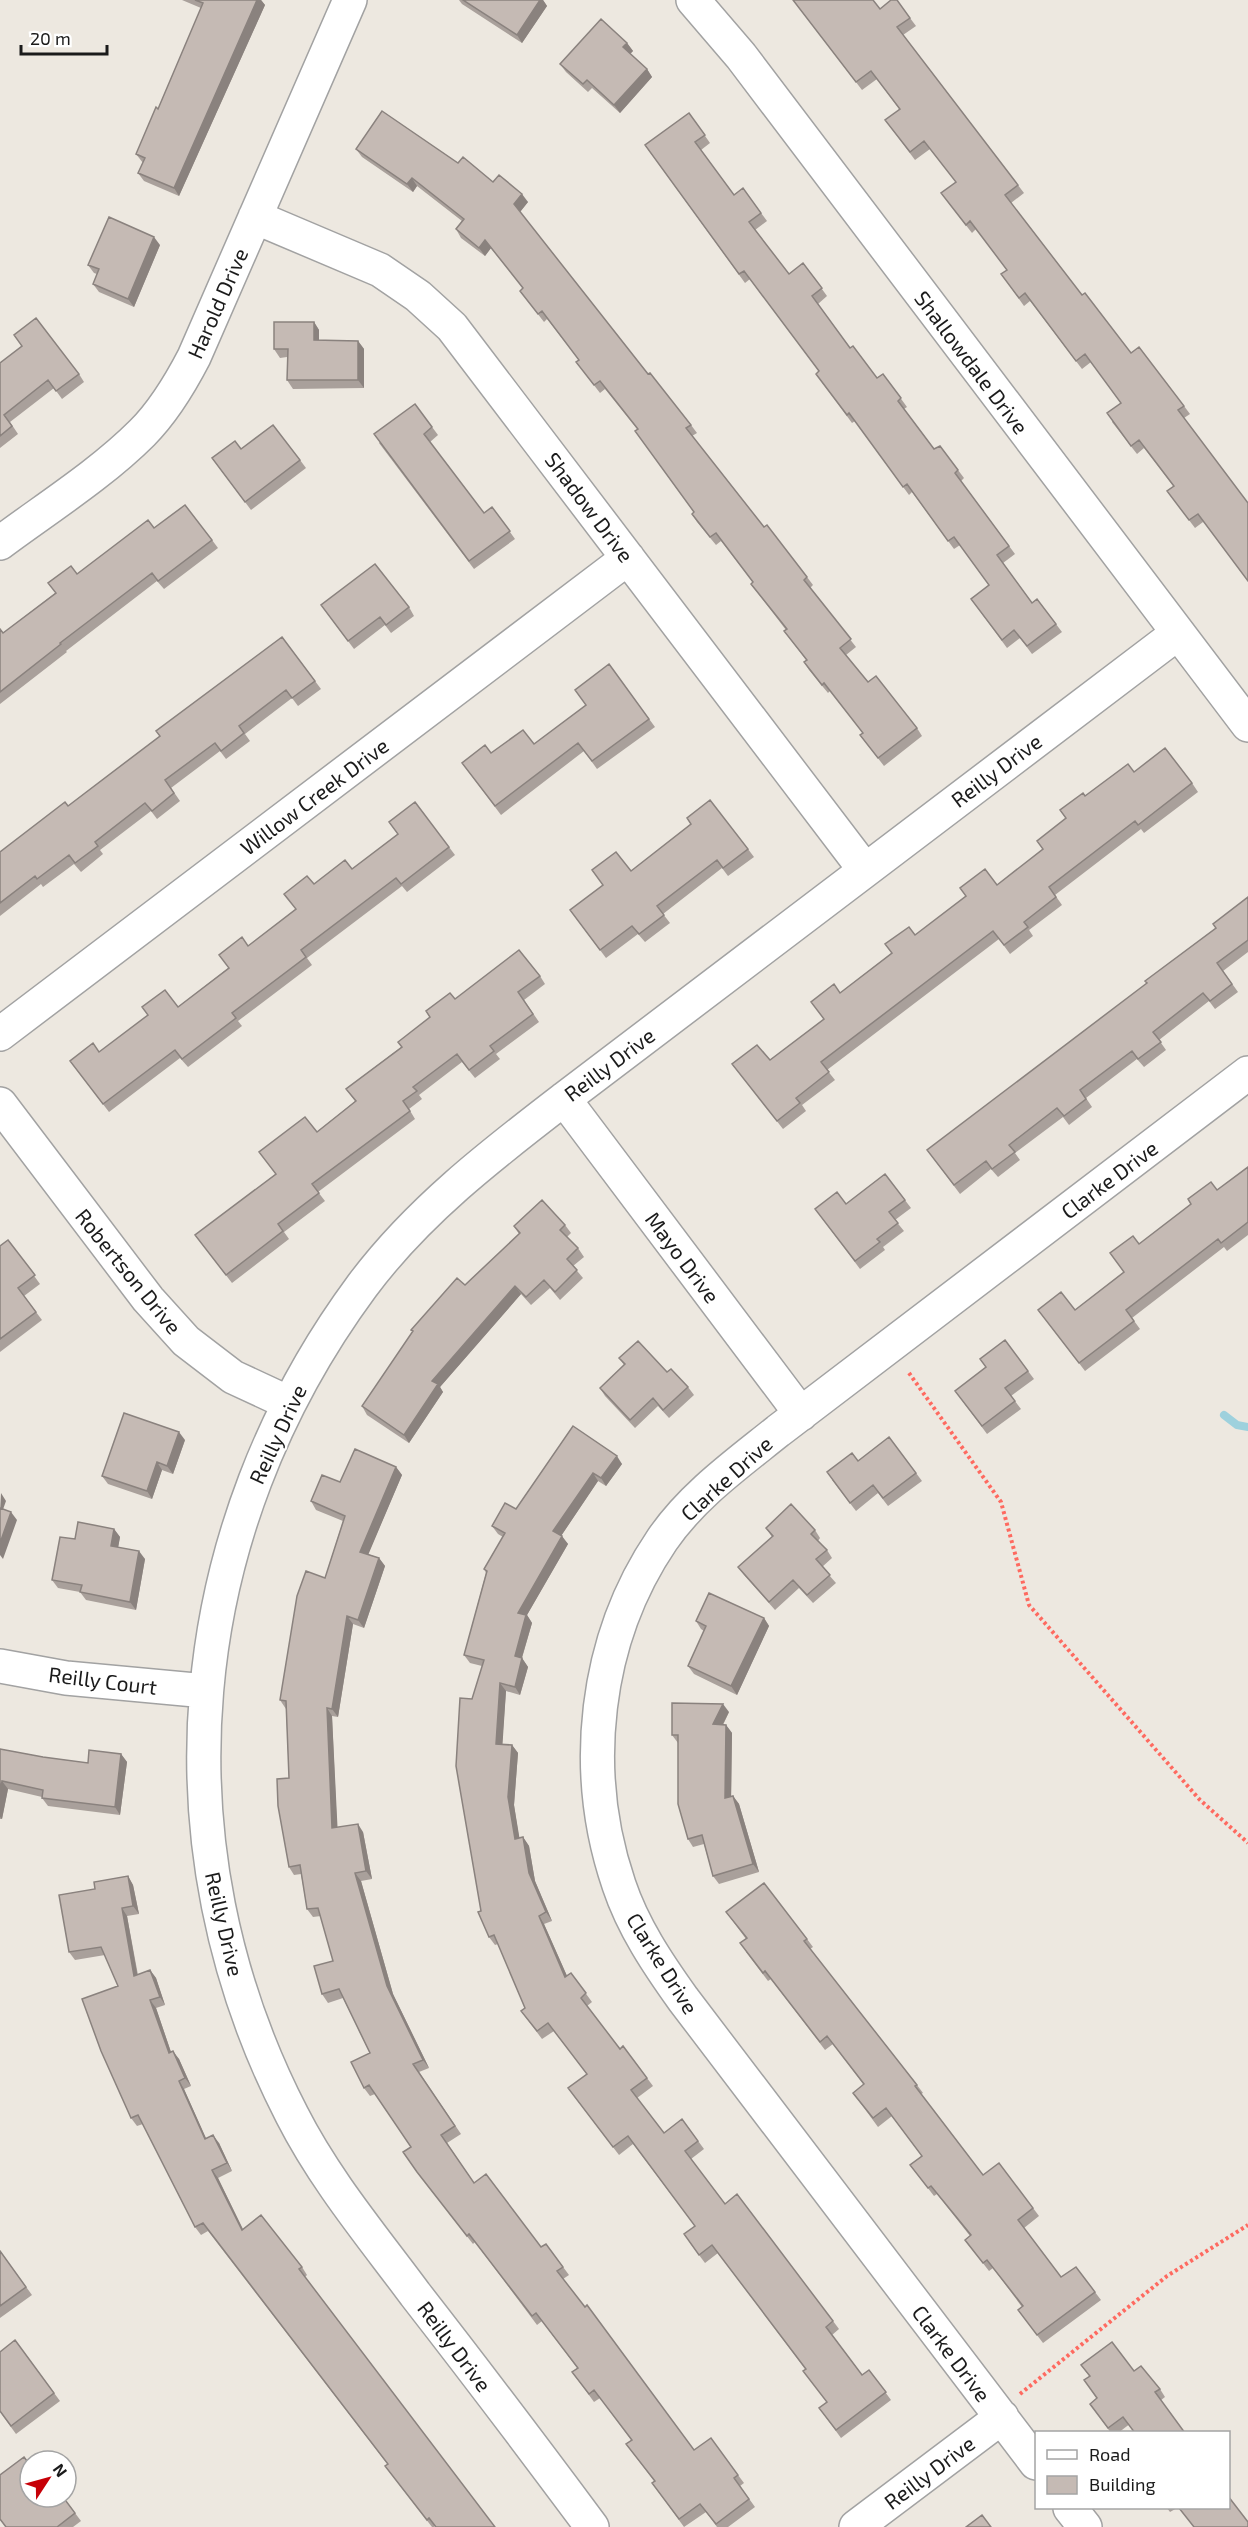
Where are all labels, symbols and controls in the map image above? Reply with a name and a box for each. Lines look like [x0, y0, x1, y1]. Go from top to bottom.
scale bar [21, 18, 106, 56]
text: 20 m [30, 27, 71, 49]
street label: Harold Drive [181, 244, 253, 362]
street label: Shallowdale Drive [910, 286, 1034, 438]
street label: Shadow Drive [541, 447, 639, 567]
street label: Reilly Drive [946, 728, 1046, 812]
street label: Willow Creek Drive [235, 732, 393, 860]
street label: Reilly Drive [559, 1022, 659, 1106]
street label: Clarke Drive [1056, 1135, 1162, 1223]
street label: Robertson Drive [71, 1203, 187, 1339]
street label: Mayo Drive [641, 1207, 725, 1307]
street label: Reilly Drive [243, 1380, 311, 1488]
street label: Clarke Drive [675, 1430, 777, 1526]
street label: Reilly Court [47, 1661, 159, 1699]
street label: Reilly Drive [201, 1869, 249, 1979]
street label: Clarke Drive [622, 1908, 704, 2018]
street label: Reilly Drive [413, 2296, 497, 2396]
street label: Clarke Drive [908, 2300, 996, 2406]
street label: Reilly Drive [879, 2430, 979, 2514]
legend [1035, 2431, 1230, 2509]
text: Road [1089, 2443, 1130, 2465]
north arrow [18, 2449, 78, 2509]
text: N [49, 2460, 72, 2480]
text: Building [1089, 2473, 1156, 2495]

